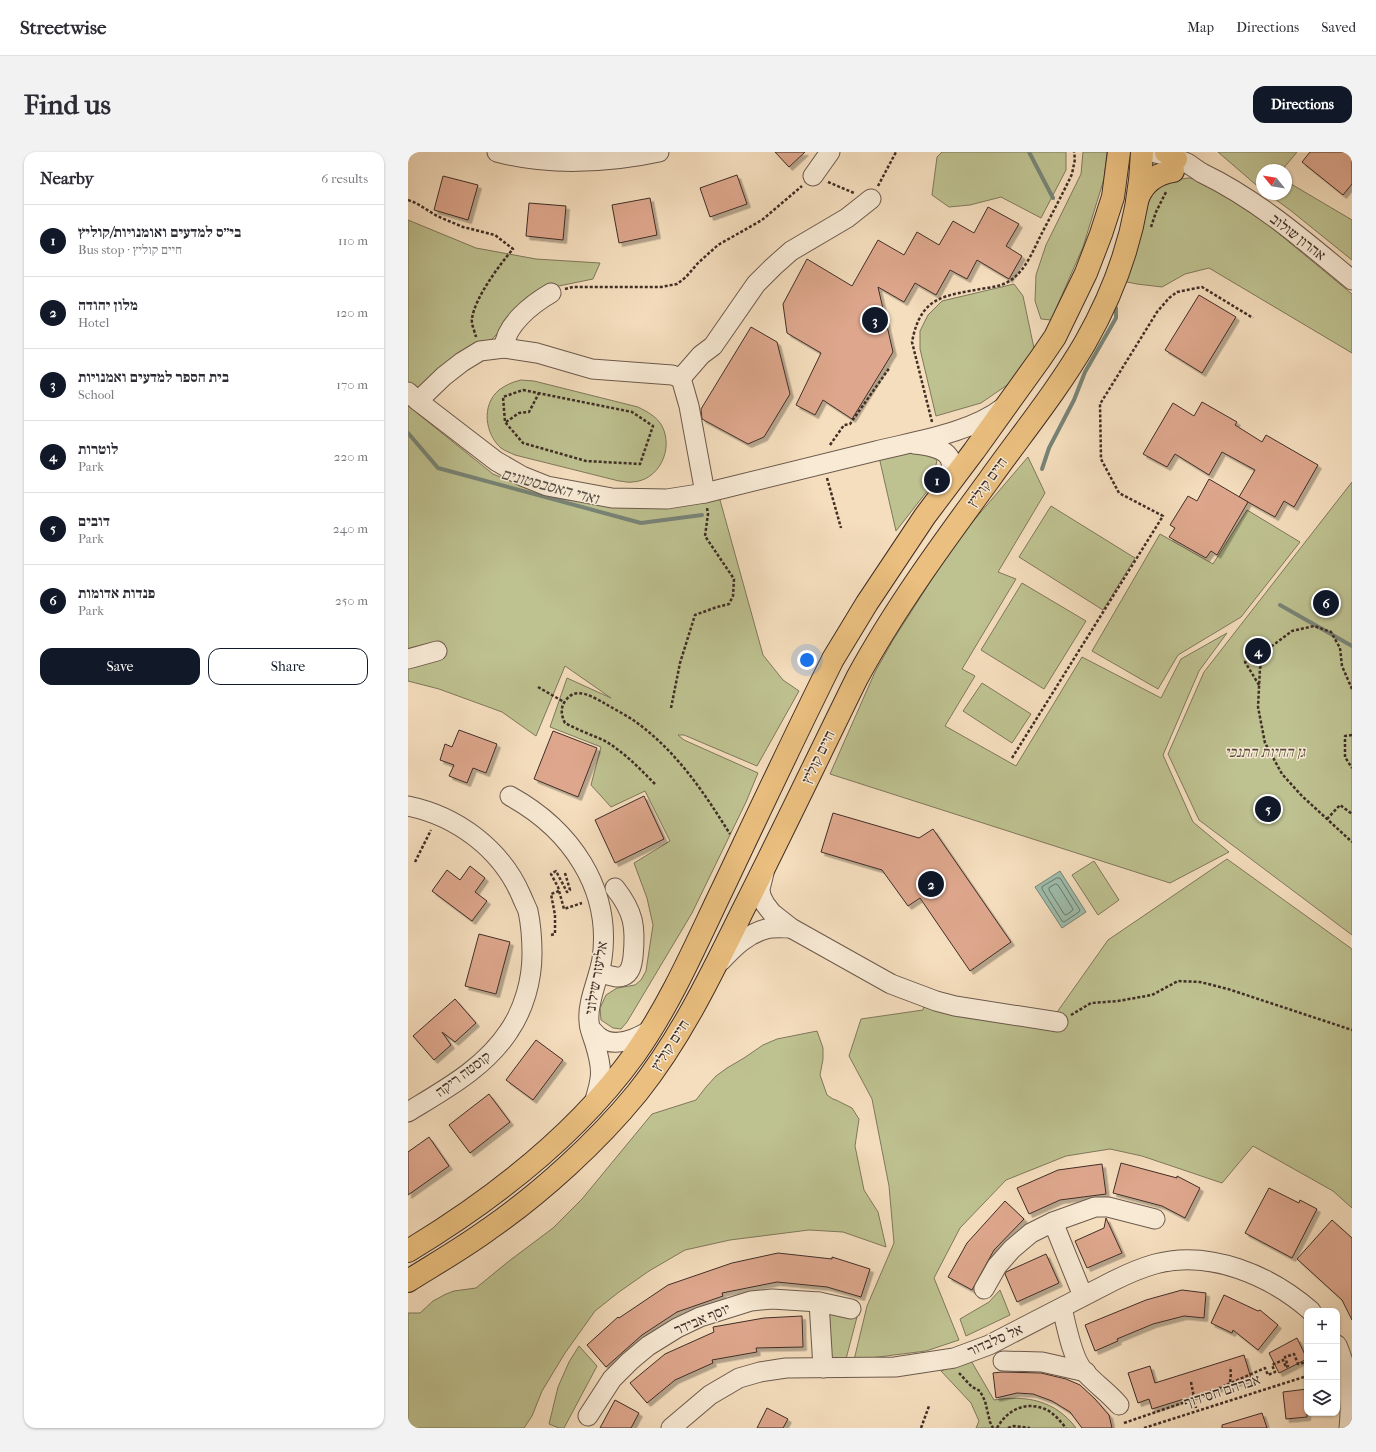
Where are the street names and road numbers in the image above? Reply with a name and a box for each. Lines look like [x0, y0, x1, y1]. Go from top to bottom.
street label: אהרון שולוב [1267, 210, 1329, 264]
street label: חיים קוליץ [963, 454, 1011, 510]
street label: חיים קוליץ [797, 727, 839, 787]
street label: אליעזר שילוני [581, 940, 611, 1016]
street label: חיים קוליץ [647, 1016, 693, 1074]
street label: קוסטה ריקה [432, 1047, 494, 1101]
street label: יוסף אבידר [671, 1299, 733, 1339]
street label: אל סלבדור [965, 1320, 1025, 1360]
street label: אברהם חסידוף [1181, 1370, 1263, 1412]

